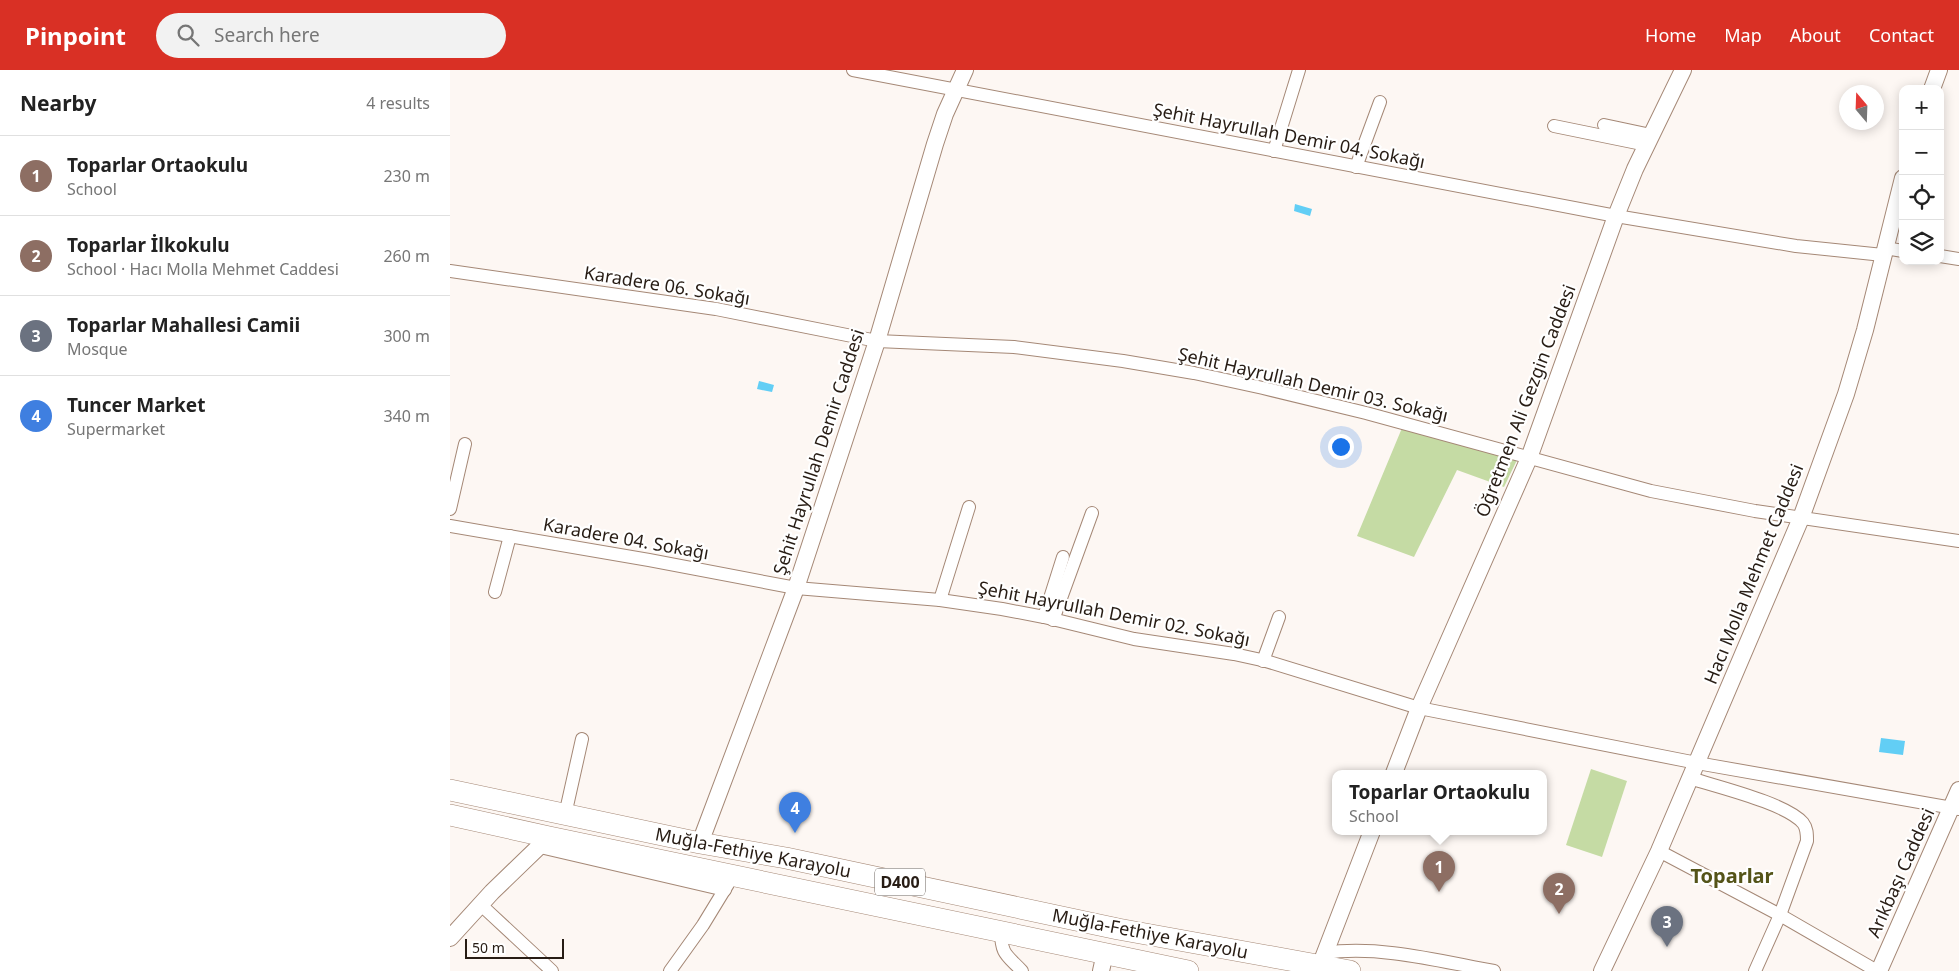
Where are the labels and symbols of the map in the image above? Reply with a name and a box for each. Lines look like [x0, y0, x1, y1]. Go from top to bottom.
north arrow [1839, 85, 1884, 130]
street label: Şehit Hayrullah Demir 04. Sokağı [1151, 97, 1427, 173]
street label: Karadere 06. Sokağı [582, 260, 752, 310]
street label: Öğretmen Ali Gezgin Caddesi [1470, 281, 1581, 520]
street label: Şehit Hayrullah Demir Caddesi [767, 326, 869, 578]
street label: Şehit Hayrullah Demir 03. Sokağı [1176, 341, 1451, 427]
your location [1328, 434, 1354, 460]
street label: Hacı Molla Mehmet Caddesi [1698, 460, 1808, 687]
street label: Karadere 04. Sokağı [541, 512, 711, 564]
street label: Şehit Hayrullah Demir 02. Sokağı [976, 575, 1252, 651]
pin: 4 [779, 792, 811, 833]
street label: Arıkbaşı Caddesi [1861, 804, 1939, 941]
street label: Muğla-Fethiye Karayolu [653, 821, 853, 883]
pin: 1 [1423, 851, 1455, 892]
district label: Toparlar [1690, 862, 1774, 889]
road number: D400 [875, 869, 925, 896]
pin: 2 [1543, 873, 1575, 914]
street label: Muğla-Fethiye Karayolu [1050, 902, 1250, 964]
pin: 3 [1651, 906, 1683, 947]
scale bar [465, 936, 564, 959]

